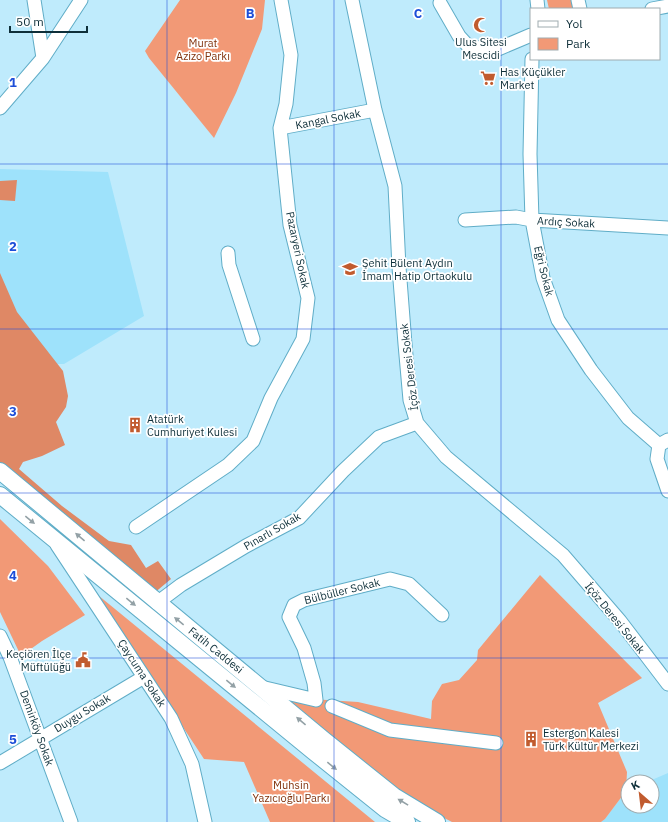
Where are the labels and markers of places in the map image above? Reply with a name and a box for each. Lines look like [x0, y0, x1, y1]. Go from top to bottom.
mosque icon: Ulus Sitesi Mescidi [472, 16, 490, 34]
place label: Ulus Sitesi Mescidi [455, 35, 507, 62]
place label: Has Küçükler Market [500, 65, 565, 92]
supermarket icon: Has Küçükler Market [479, 69, 497, 87]
place label: Şehit Bülent Aydın İmam Hatip Ortaokulu [362, 256, 472, 283]
school or university icon: Şehit Bülent Aydın İmam Hatip Ortaokulu [341, 260, 359, 278]
place label: Atatürk Cumhuriyet Kulesi [147, 412, 237, 439]
building icon: Atatürk Cumhuriyet Kulesi [126, 416, 144, 434]
place label: Keçiören İlçe Müftülüğü [6, 647, 71, 674]
public building icon: Keçiören İlçe Müftülüğü [74, 651, 92, 669]
place label: Estergon Kalesi Türk Kültür Merkezi [543, 726, 639, 753]
building icon: Estergon Kalesi Türk Kültür Merkezi [522, 730, 540, 748]

